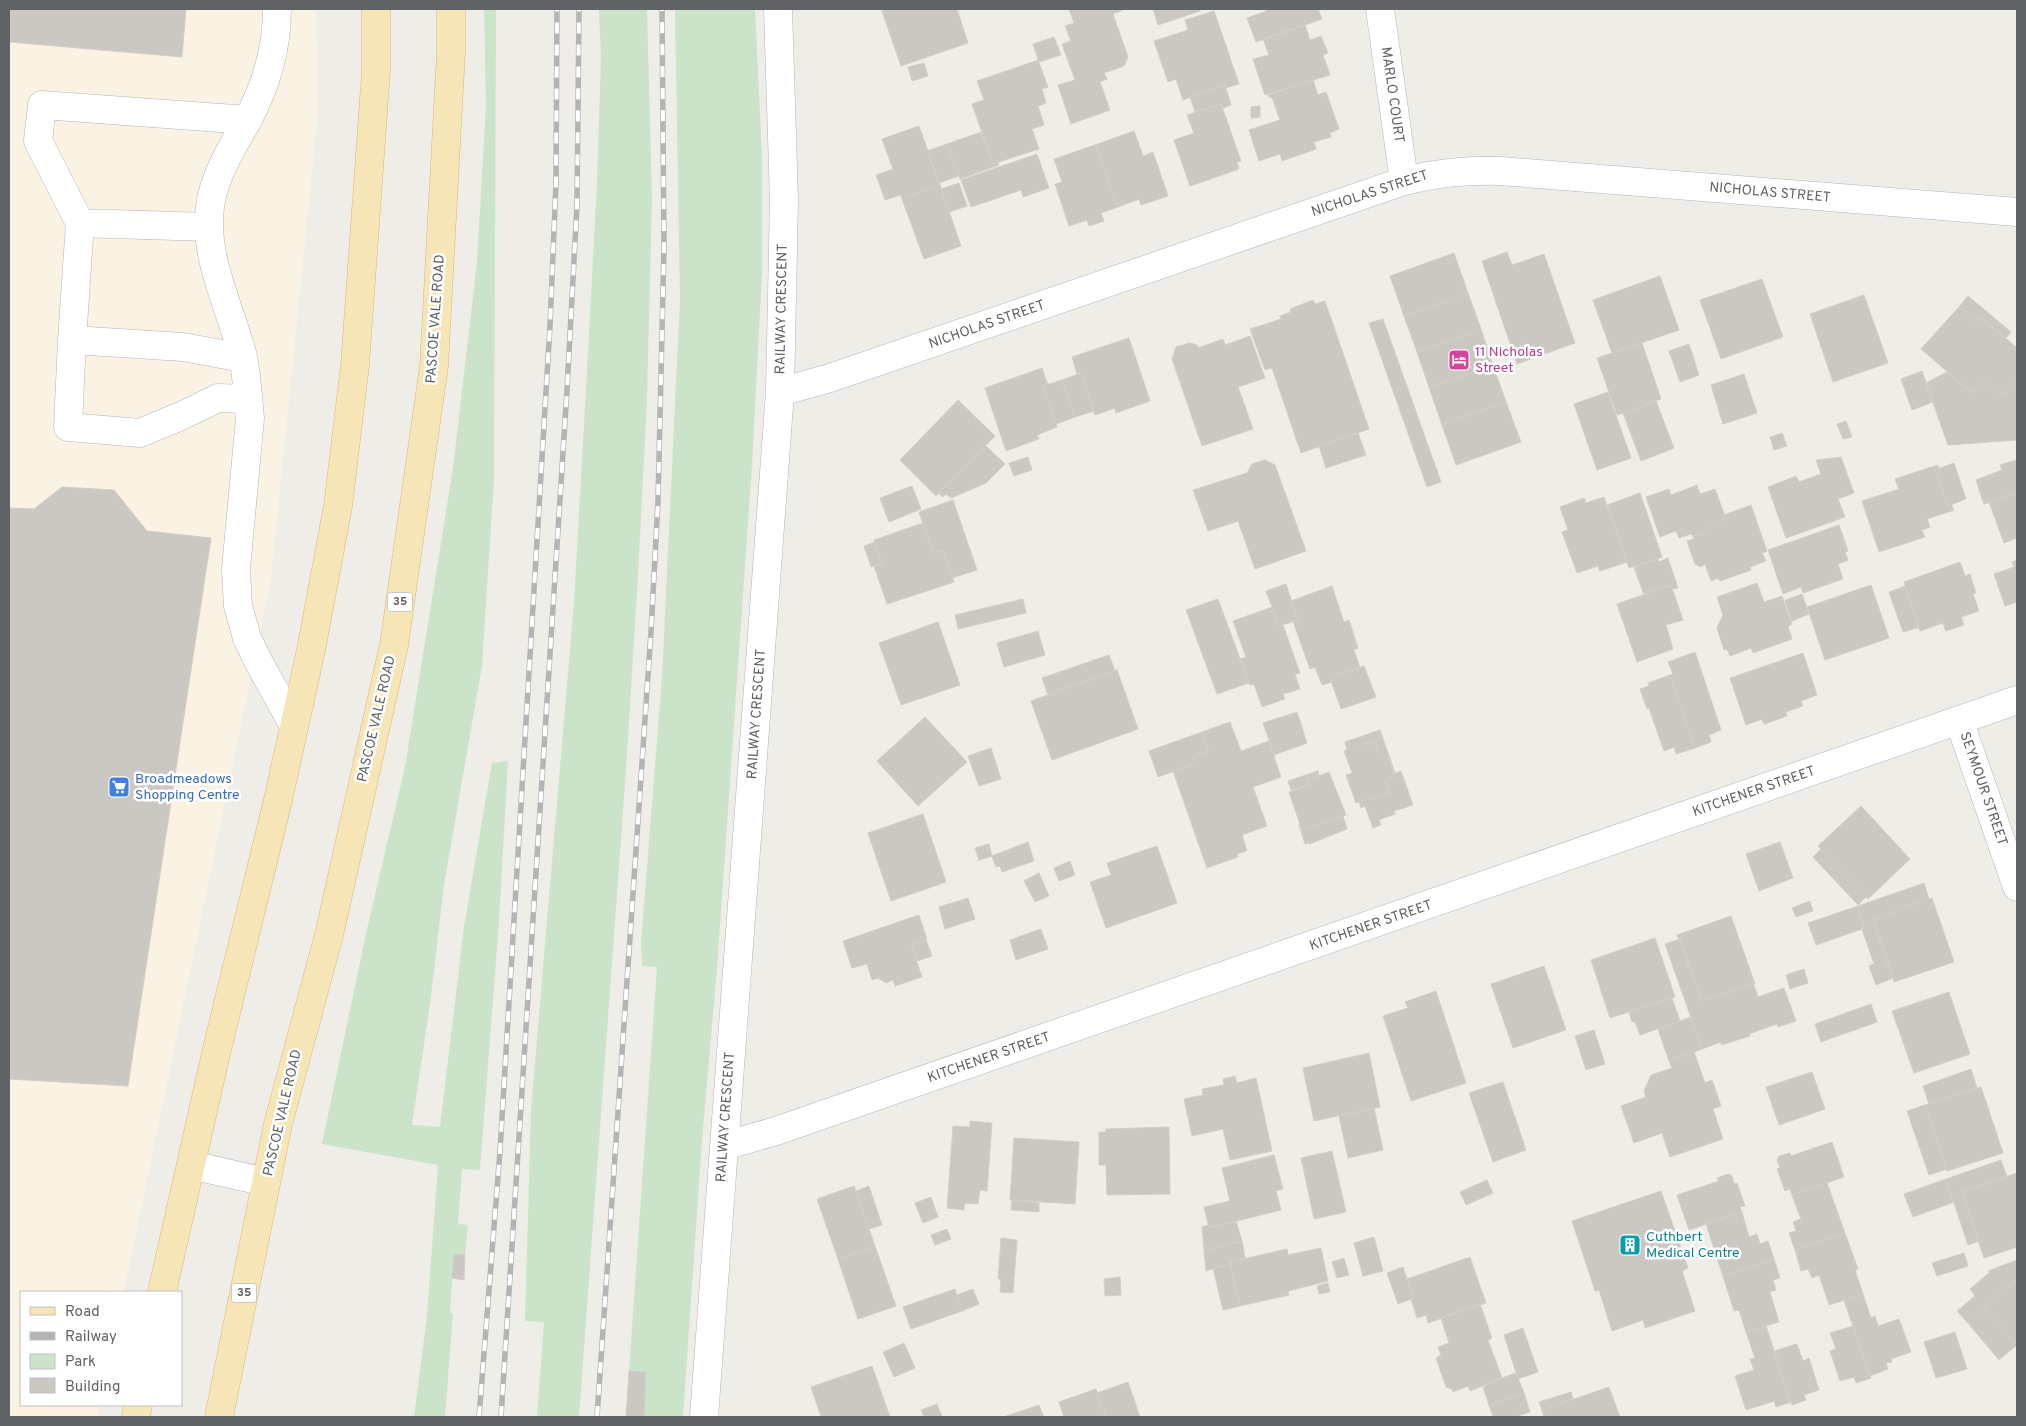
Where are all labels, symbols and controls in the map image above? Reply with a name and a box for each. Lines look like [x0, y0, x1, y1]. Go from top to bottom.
street label: MARLO COURT [1377, 46, 1407, 144]
street label: NICHOLAS STREET [1309, 167, 1431, 221]
street label: NICHOLAS STREET [1708, 179, 1832, 207]
street label: RAILWAY CRESCENT [772, 243, 792, 375]
street label: PASCOE VALE ROAD [423, 254, 449, 384]
street label: NICHOLAS STREET [927, 297, 1047, 353]
place label: 11 Nicholas Street [1475, 344, 1543, 377]
hotel icon: 11 Nicholas Street [1447, 348, 1471, 372]
road number: 35 [388, 592, 412, 612]
street label: RAILWAY CRESCENT [744, 648, 770, 780]
street label: PASCOE VALE ROAD [354, 654, 400, 784]
street label: SEYMOUR STREET [1956, 730, 2010, 848]
street label: KITCHENER STREET [1690, 763, 1818, 821]
place label: Broadmeadows Shopping Centre [135, 771, 240, 804]
supermarket icon: Broadmeadows Shopping Centre [107, 775, 131, 799]
street label: KITCHENER STREET [1307, 897, 1435, 955]
street label: KITCHENER STREET [925, 1029, 1053, 1087]
street label: PASCOE VALE ROAD [260, 1048, 306, 1178]
street label: RAILWAY CRESCENT [713, 1051, 739, 1183]
place label: Cuthbert Medical Centre [1646, 1229, 1740, 1262]
building icon: Cuthbert Medical Centre [1618, 1233, 1642, 1257]
road number: 35 [232, 1284, 256, 1302]
legend [20, 1291, 182, 1406]
text: Road [65, 1303, 100, 1322]
text: Railway [65, 1328, 117, 1347]
text: Park [65, 1353, 96, 1372]
text: Building [65, 1378, 120, 1397]

